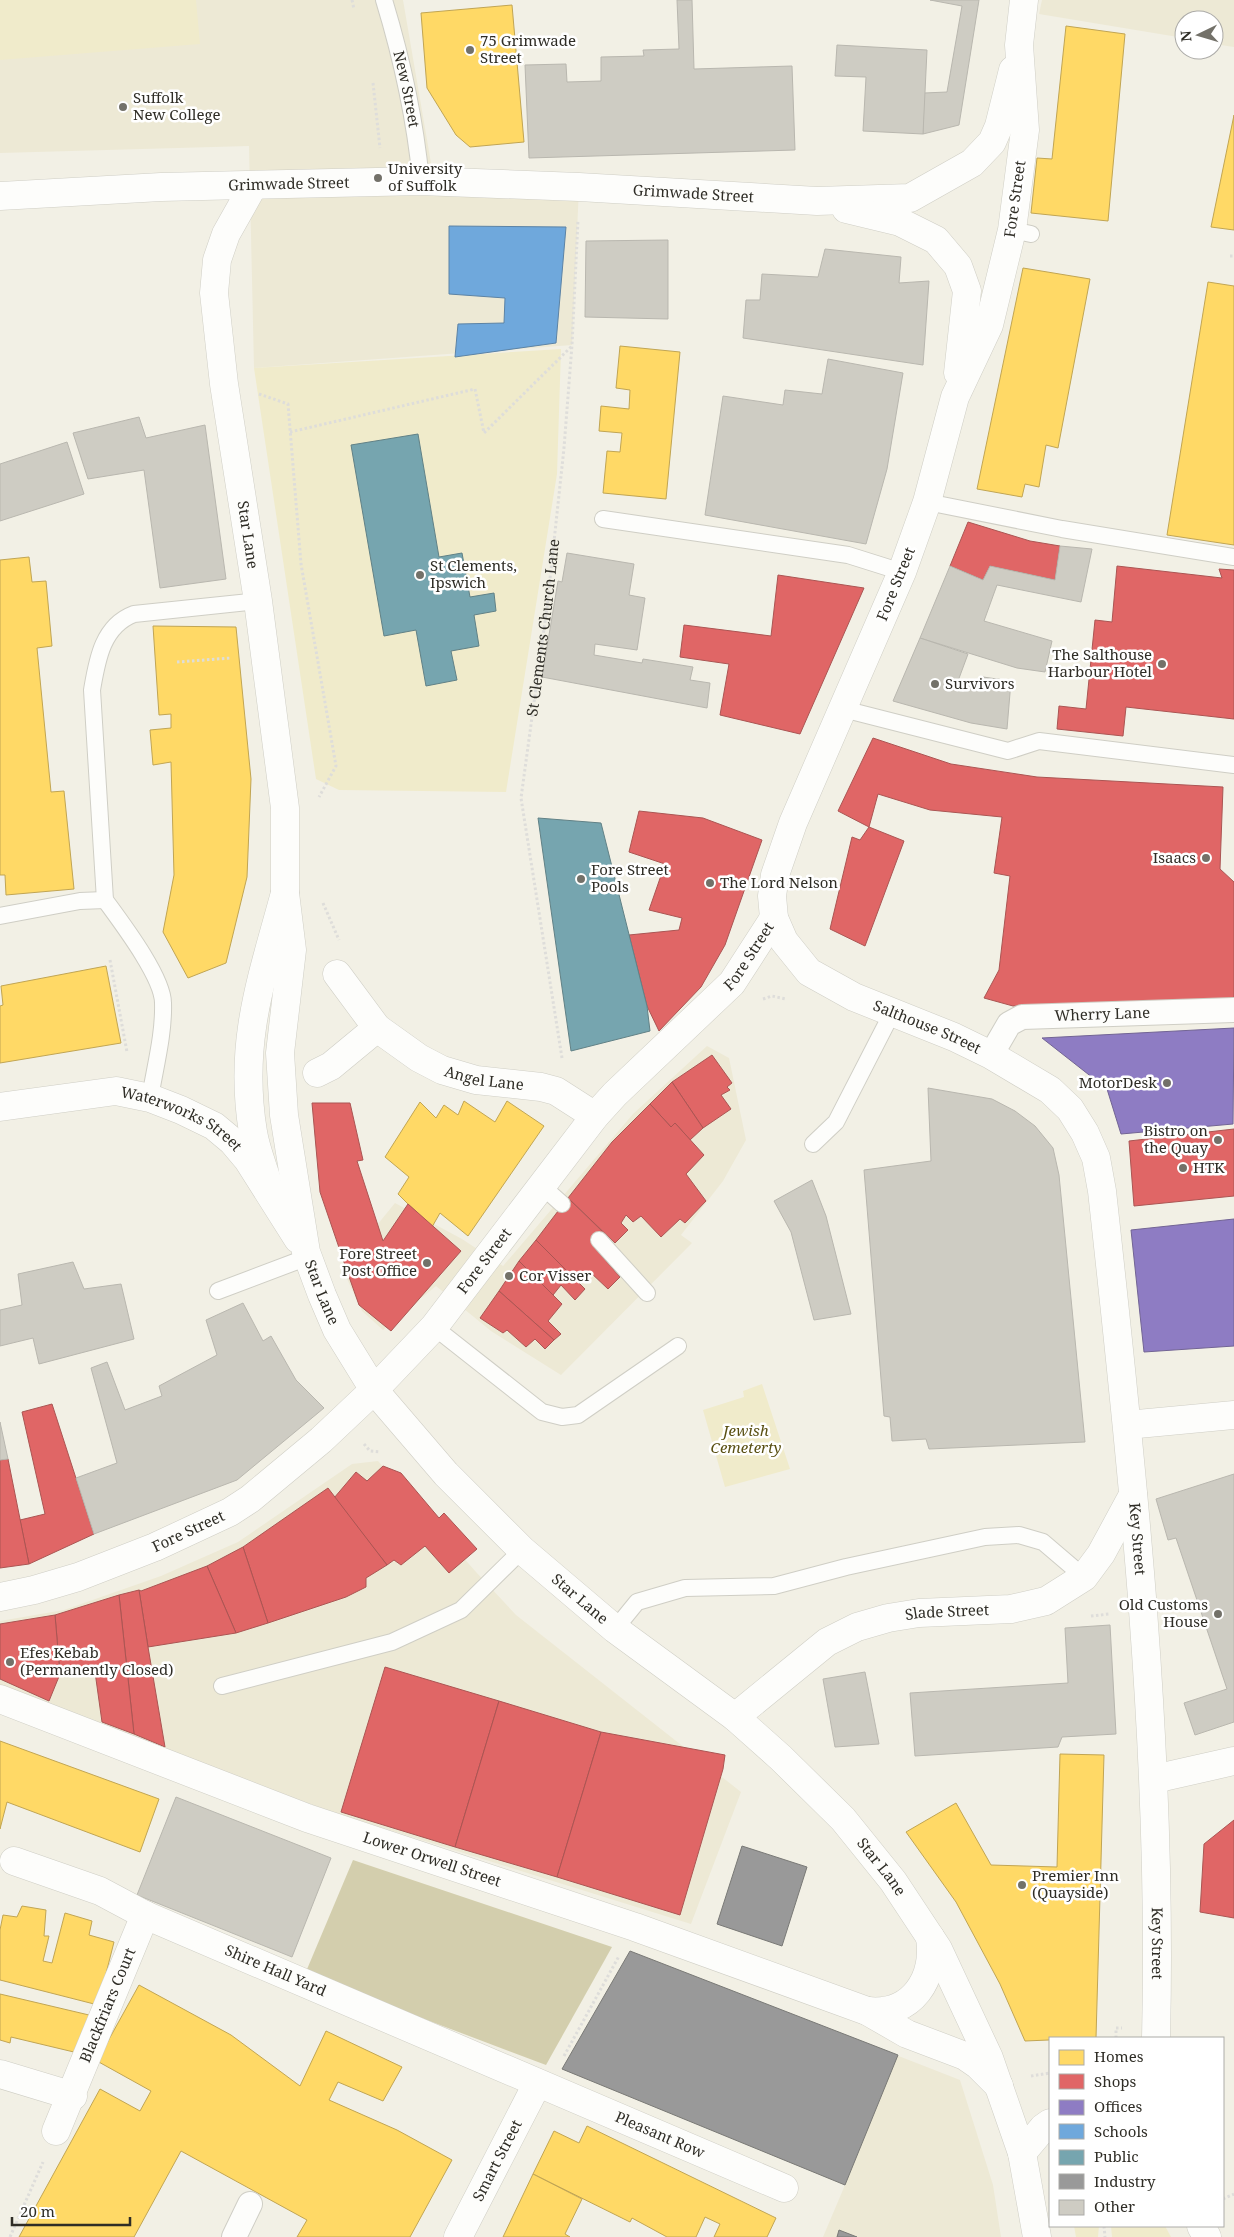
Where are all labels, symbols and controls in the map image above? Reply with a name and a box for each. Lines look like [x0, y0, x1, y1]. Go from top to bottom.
north arrow [1174, 10, 1224, 60]
place label: 75 Grimwade Street [480, 30, 576, 67]
text: N [1176, 30, 1195, 43]
marker: 75 Grimwade Street [464, 44, 476, 56]
street label: New Street [389, 48, 425, 129]
place label: Suffolk New College [133, 87, 221, 124]
marker: Suffolk New College [117, 101, 129, 113]
place label: University of Suffolk [388, 158, 463, 195]
street label: Fore Street [999, 159, 1029, 239]
street label: Grimwade Street [228, 172, 350, 194]
marker: University of Suffolk [372, 172, 384, 184]
street label: Grimwade Street [632, 179, 755, 206]
street label: Star Lane [233, 499, 264, 570]
street label: St Clements Church Lane [521, 538, 563, 718]
street label: Fore Street [871, 544, 919, 623]
place label: St Clements, Ipswich [430, 555, 517, 592]
marker: St Clements, Ipswich [414, 569, 426, 581]
place label: The Salthouse Harbour Hotel [1048, 644, 1152, 681]
marker: The Salthouse Harbour Hotel [1156, 658, 1168, 670]
place label: Survivors [945, 673, 1015, 693]
marker: Survivors [929, 678, 941, 690]
place label: Isaacs [1153, 847, 1196, 867]
marker: Isaacs [1200, 852, 1212, 864]
place label: Fore Street Pools [591, 859, 669, 896]
place label: The Lord Nelson [720, 872, 838, 892]
marker: Fore Street Pools [575, 873, 587, 885]
marker: The Lord Nelson [704, 877, 716, 889]
street label: Fore Street [719, 918, 778, 995]
street label: Salthouse Street [871, 995, 985, 1058]
street label: Wherry Lane [1054, 1002, 1150, 1025]
street label: Angel Lane [442, 1060, 525, 1094]
place label: MotorDesk [1079, 1072, 1157, 1092]
marker: MotorDesk [1161, 1077, 1173, 1089]
street label: Waterworks Street [119, 1081, 247, 1155]
place label: Bistro on the Quay [1143, 1120, 1209, 1157]
marker: Bistro on the Quay [1212, 1134, 1224, 1146]
place label: HTK [1193, 1157, 1225, 1177]
marker: HTK [1177, 1162, 1189, 1174]
street label: Fore Street [452, 1223, 515, 1297]
place label: Fore Street Post Office [339, 1243, 417, 1280]
street label: Star Lane [301, 1257, 345, 1328]
marker: Fore Street Post Office [421, 1257, 433, 1269]
place label: Cor Visser [519, 1265, 591, 1285]
marker: Cor Visser [503, 1270, 515, 1282]
park label: Jewish Cemeterty [710, 1420, 782, 1457]
street label: Key Street [1125, 1502, 1151, 1576]
street label: Fore Street [148, 1505, 227, 1556]
street label: Star Lane [548, 1569, 613, 1628]
place label: Old Customs House [1119, 1594, 1208, 1631]
street label: Slade Street [903, 1599, 990, 1624]
marker: Old Customs House [1212, 1608, 1224, 1620]
place label: Efes Kebab (Permanently Closed) [20, 1642, 173, 1679]
marker: Efes Kebab (Permanently Closed) [4, 1656, 16, 1668]
street label: Lower Orwell Street [361, 1826, 504, 1891]
street label: Star Lane [853, 1833, 911, 1899]
place label: Premier Inn (Quayside) [1032, 1865, 1119, 1902]
marker: Premier Inn (Quayside) [1016, 1879, 1028, 1891]
street label: Key Street [1148, 1907, 1168, 1980]
street label: Shire Hall Yard [222, 1939, 330, 2000]
street label: Blackfriars Court [74, 1944, 139, 2065]
legend [1049, 2037, 1224, 2227]
text: Homes [1094, 2046, 1144, 2066]
text: Shops [1094, 2071, 1137, 2091]
text: Offices [1094, 2096, 1143, 2116]
street label: Pleasant Row [612, 2106, 708, 2162]
street label: Smart Street [467, 2116, 526, 2204]
text: Schools [1094, 2121, 1148, 2141]
text: Public [1094, 2146, 1139, 2166]
text: Industry [1094, 2171, 1156, 2191]
scale bar [12, 2194, 130, 2226]
text: Other [1094, 2196, 1135, 2216]
text: 20 m [20, 2201, 55, 2221]

